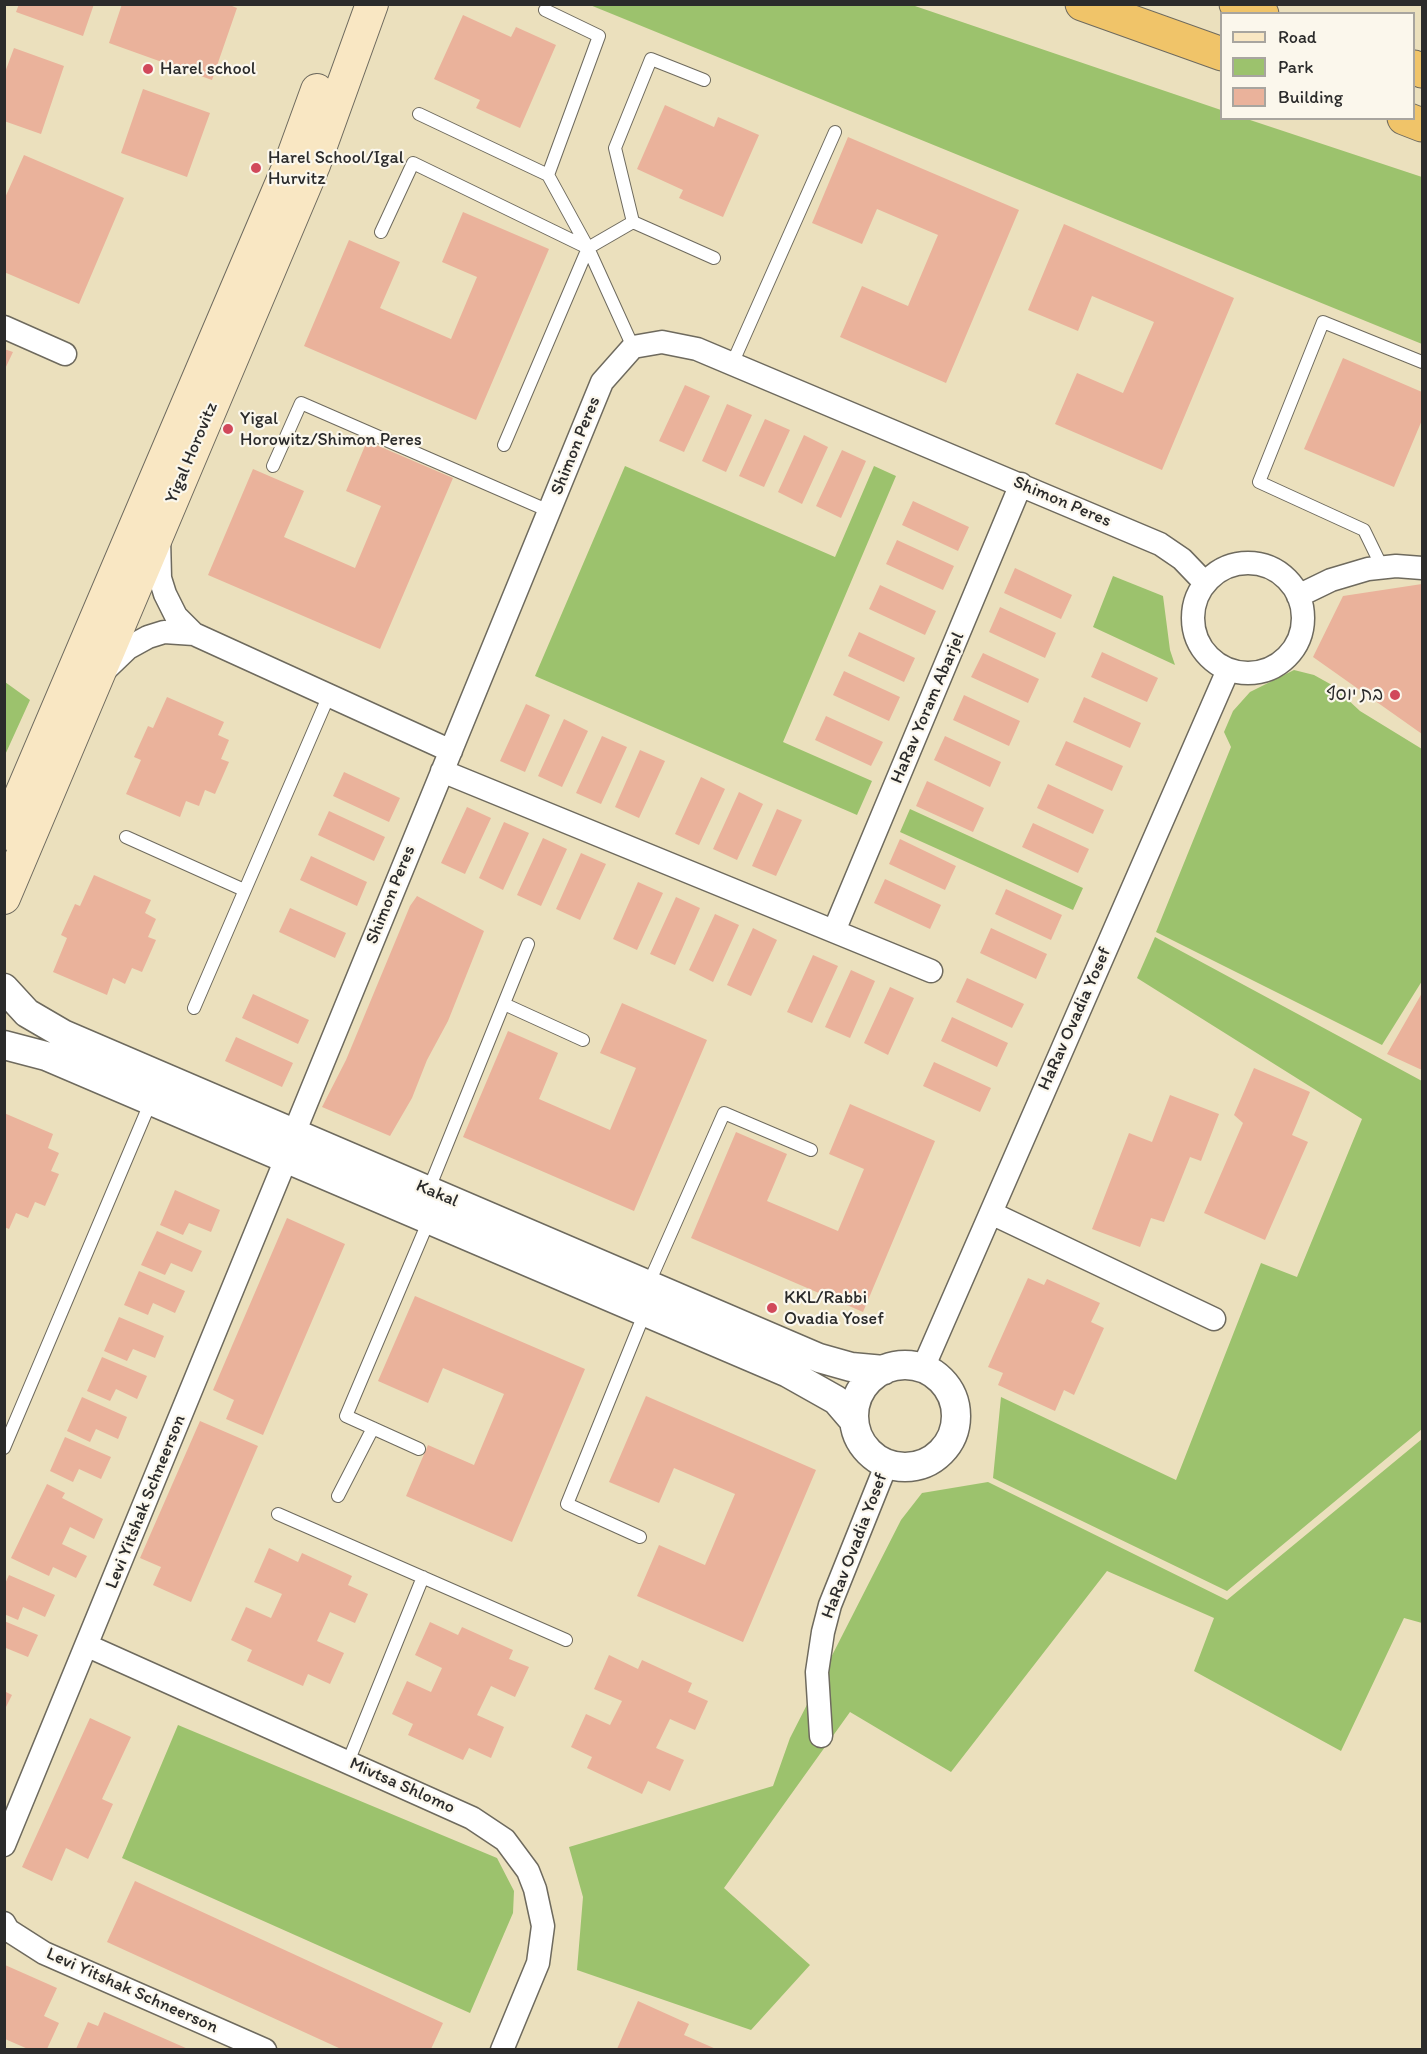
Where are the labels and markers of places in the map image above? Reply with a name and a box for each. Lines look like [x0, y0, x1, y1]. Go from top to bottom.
place label: Harel school [160, 58, 256, 80]
marker: Harel school [141, 62, 155, 76]
place label: Harel School/Igal Hurvitz [268, 147, 404, 190]
marker: Harel School/Igal Hurvitz [249, 161, 263, 175]
place label: Yigal Horowitz/Shimon Peres [240, 408, 422, 450]
marker: Yigal Horowitz/Shimon Peres [221, 422, 235, 436]
place label: בת יוסף [1326, 684, 1383, 706]
marker: בת יוסף [1388, 688, 1402, 702]
place label: KKL/Rabbi Ovadia Yosef [784, 1287, 884, 1330]
marker: KKL/Rabbi Ovadia Yosef [765, 1301, 779, 1315]

